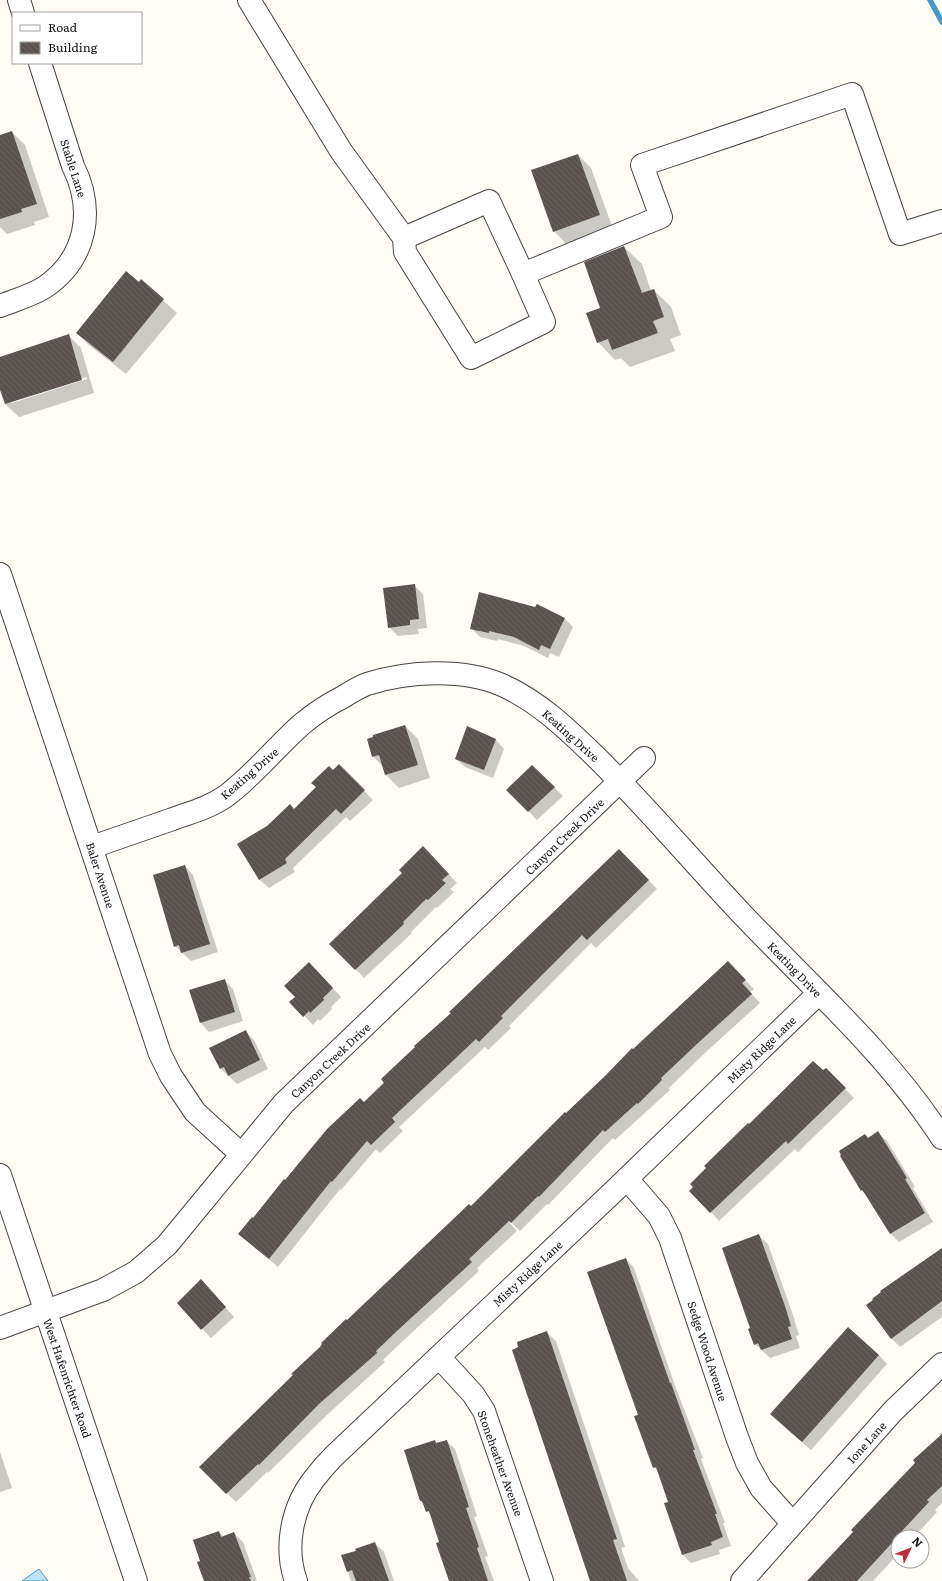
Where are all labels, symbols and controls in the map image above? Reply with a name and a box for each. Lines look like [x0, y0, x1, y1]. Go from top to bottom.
legend [12, 12, 142, 64]
text: Road [48, 18, 78, 36]
text: Building [48, 38, 98, 56]
street label: Stable Lane [57, 137, 91, 199]
street label: Keating Drive [539, 705, 603, 765]
street label: Keating Drive [217, 743, 282, 803]
street label: Canyon Creek Drive [521, 794, 607, 878]
street label: Baler Avenue [83, 840, 119, 910]
street label: Keating Drive [764, 938, 826, 1001]
street label: Misty Ridge Lane [723, 1012, 799, 1086]
street label: Canyon Creek Drive [287, 1019, 374, 1101]
street label: Misty Ridge Lane [489, 1236, 566, 1310]
street label: Sedge Wood Avenue [684, 1299, 732, 1403]
street label: West Hafenrichter Road [40, 1316, 96, 1440]
street label: Stoneheather Avenue [474, 1408, 528, 1519]
street label: Ione Lane [843, 1417, 889, 1467]
north arrow [890, 1529, 930, 1569]
text: N [909, 1533, 927, 1550]

